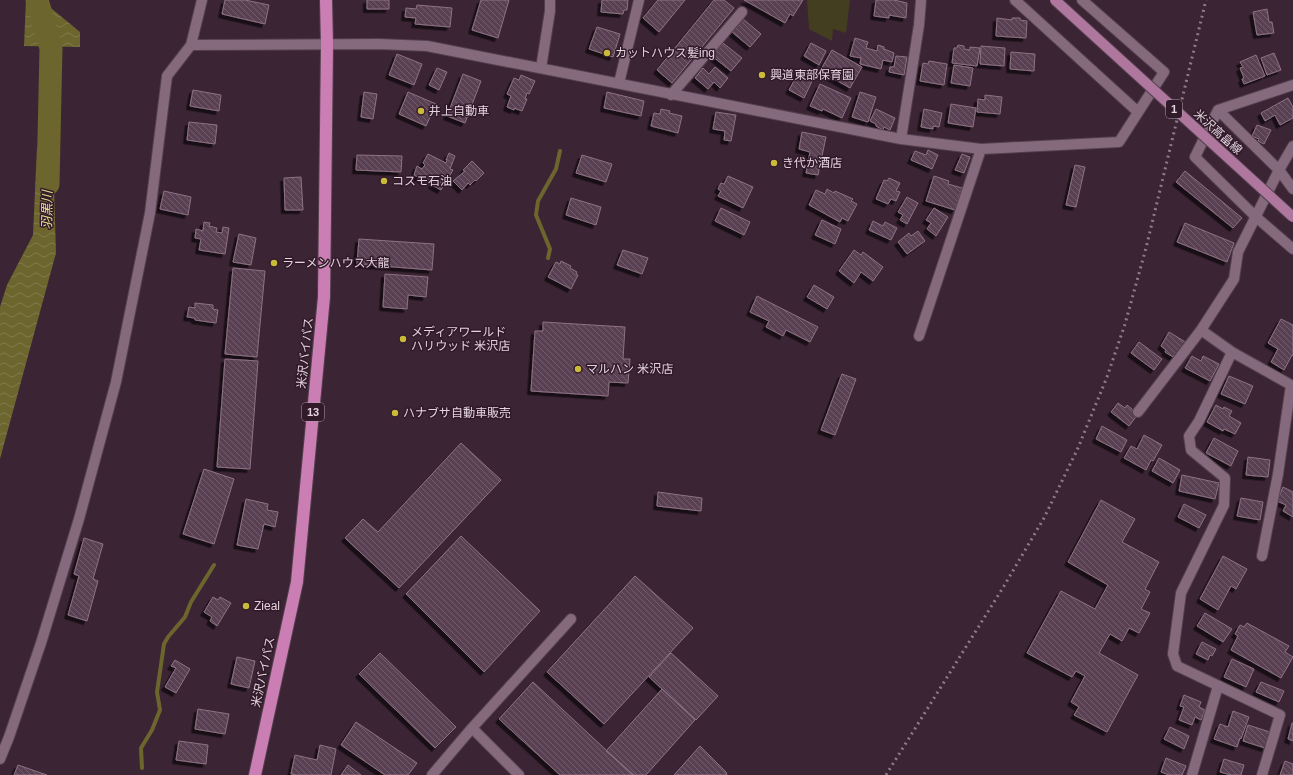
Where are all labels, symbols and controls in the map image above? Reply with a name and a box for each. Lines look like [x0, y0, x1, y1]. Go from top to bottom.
place label: カットハウス髪ing [615, 46, 715, 60]
marker: カットハウス髪ing [602, 48, 612, 58]
place label: 興道東部保育園 [770, 68, 854, 82]
marker: 興道東部保育園 [757, 70, 767, 80]
road number: 1 [1166, 100, 1182, 118]
place label: 井上自動車 [429, 104, 489, 118]
marker: 井上自動車 [416, 106, 426, 116]
street label: 米沢高畠線 [1191, 107, 1245, 157]
place label: き代か酒店 [782, 156, 842, 170]
marker: き代か酒店 [769, 158, 779, 168]
place label: コスモ石油 [392, 174, 452, 188]
marker: コスモ石油 [379, 176, 389, 186]
water label: 羽黒川 [39, 188, 55, 230]
place label: ラーメンハウス大龍 [282, 256, 390, 270]
marker: ラーメンハウス大龍 [269, 258, 279, 268]
street label: 米沢バイパス [294, 317, 316, 389]
place label: メディアワールド ハリウッド 米沢店 [411, 325, 510, 353]
marker: メディアワールド ハリウッド 米沢店 [398, 334, 408, 344]
place label: マルハン 米沢店 [586, 362, 673, 376]
marker: マルハン 米沢店 [573, 364, 583, 374]
road number: 13 [302, 403, 324, 421]
place label: ハナブサ自動車販売 [403, 406, 511, 420]
marker: ハナブサ自動車販売 [390, 408, 400, 418]
place label: Zieal [254, 599, 280, 613]
marker: Zieal [241, 601, 251, 611]
street label: 米沢バイパス [249, 635, 277, 709]

